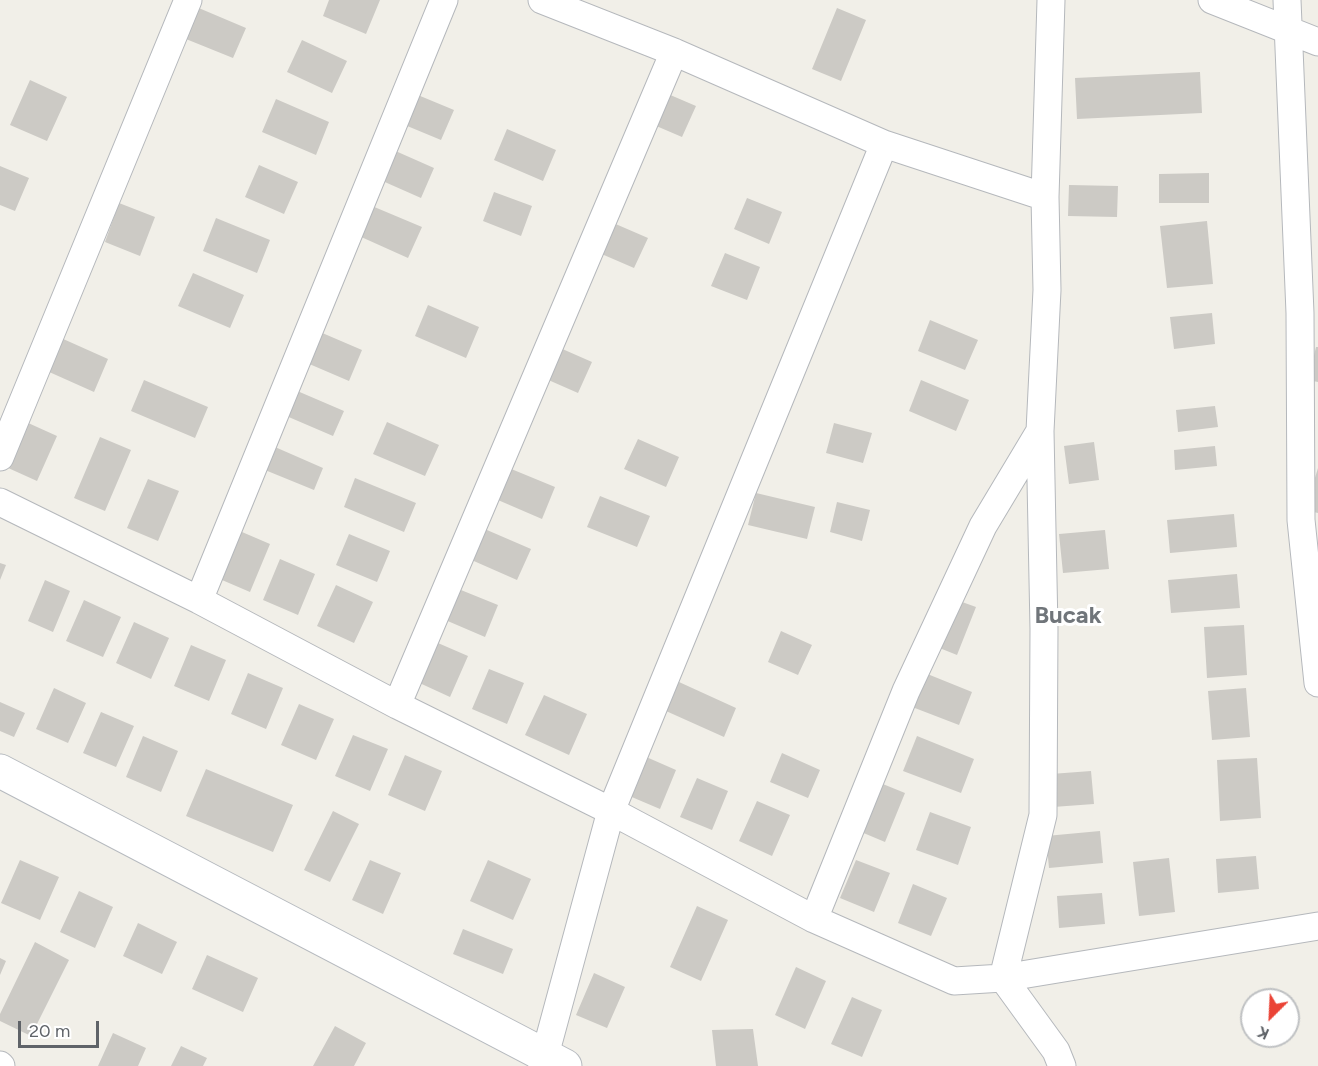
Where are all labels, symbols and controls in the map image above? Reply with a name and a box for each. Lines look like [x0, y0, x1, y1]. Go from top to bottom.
district label: Bucak [1034, 602, 1102, 630]
north arrow [1240, 988, 1300, 1048]
scale bar [21, 1009, 102, 1047]
text: 20 m [29, 1020, 70, 1042]
text: K [1255, 1022, 1272, 1044]

